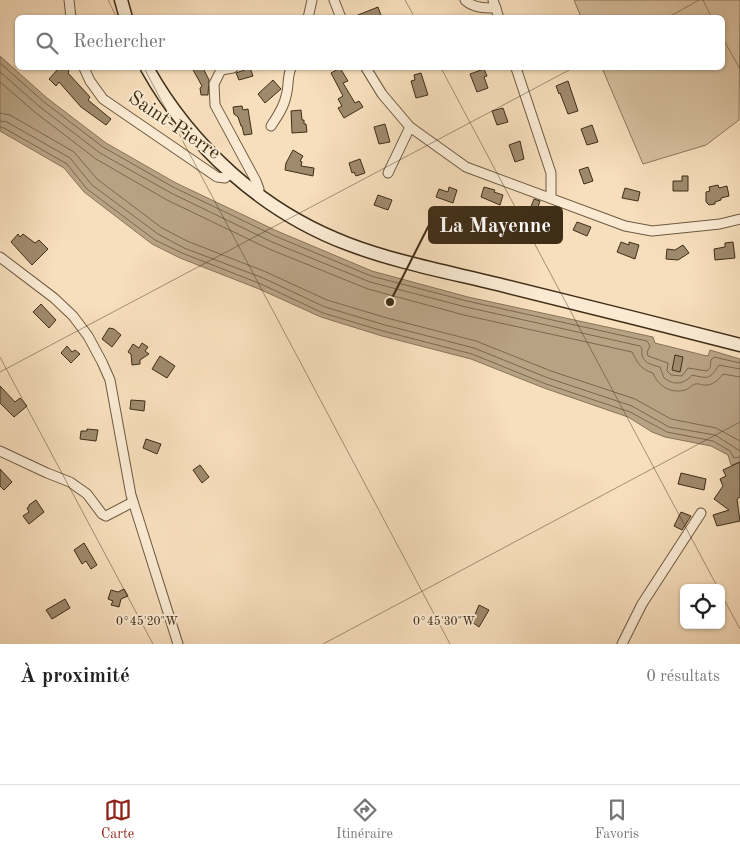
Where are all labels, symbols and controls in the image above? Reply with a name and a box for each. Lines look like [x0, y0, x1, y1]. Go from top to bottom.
search box [15, 15, 725, 70]
icon: search [33, 29, 61, 57]
text: Rechercher [73, 33, 166, 52]
street label: Saint-Pierre [124, 88, 224, 164]
callout: La Mayenne [429, 207, 562, 243]
text: La Mayenne [439, 216, 551, 237]
map controls [680, 584, 725, 629]
button: locate [680, 584, 725, 629]
text: 0°45'20"W [116, 615, 178, 628]
text: 0°45'30"W [413, 615, 475, 628]
text: À proximité [20, 666, 130, 687]
text: 0 résultats [646, 669, 720, 685]
tab: Carte [101, 796, 134, 843]
tab: Itinéraire [336, 796, 393, 843]
tab: Favoris [595, 796, 639, 843]

